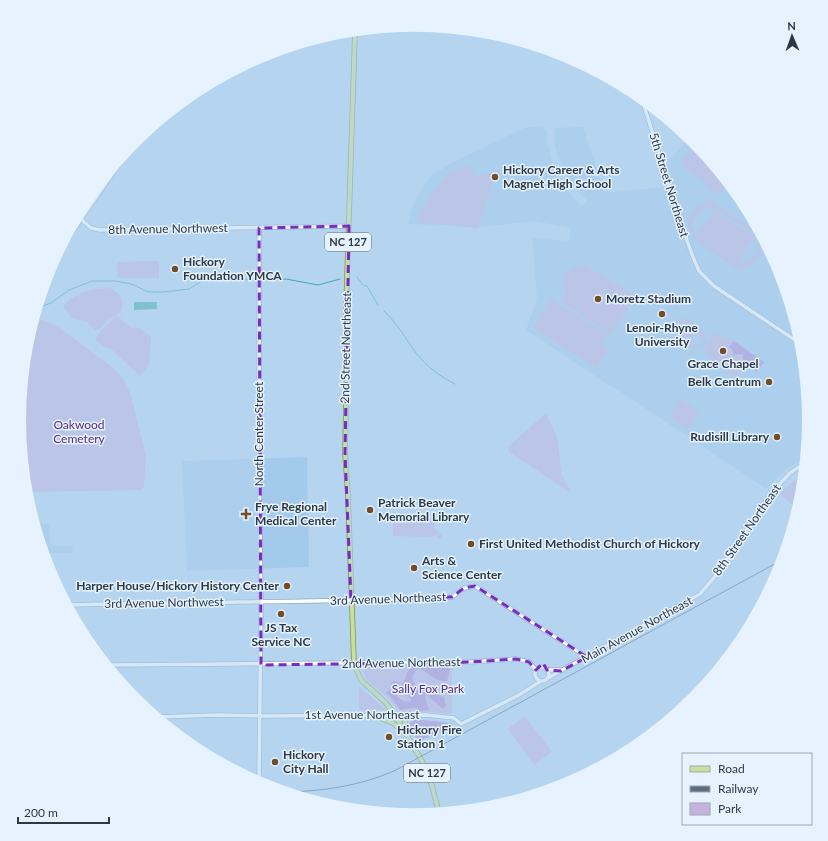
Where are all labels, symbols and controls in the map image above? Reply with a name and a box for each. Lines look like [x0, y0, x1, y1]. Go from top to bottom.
north arrow [772, 16, 812, 56]
text: N [787, 19, 796, 32]
street label: 5th Street Northeast [646, 131, 693, 240]
place label: Hickory Career & Arts Magnet High School [503, 162, 619, 191]
marker: Hickory Career & Arts Magnet High School [490, 172, 500, 182]
street label: 8th Avenue Northwest [108, 220, 229, 237]
road number: NC 127 [325, 233, 371, 251]
place label: Hickory Foundation YMCA [183, 254, 282, 283]
marker: Hickory Foundation YMCA [170, 264, 180, 274]
place label: Moretz Stadium [606, 291, 691, 306]
street label: 2nd Street Northeast [337, 292, 354, 404]
marker: Moretz Stadium [593, 294, 603, 304]
marker: Lenoir-Rhyne University [657, 309, 667, 319]
place label: Lenoir-Rhyne University [626, 320, 698, 349]
marker: Grace Chapel [718, 346, 728, 356]
place label: Grace Chapel [687, 356, 759, 371]
place label: Belk Centrum [688, 374, 761, 389]
marker: Belk Centrum [764, 377, 774, 387]
street label: North Center Street [251, 381, 266, 486]
park label: Oakwood Cemetery [53, 417, 106, 446]
place label: Rudisill Library [690, 429, 770, 444]
marker: Rudisill Library [772, 432, 782, 442]
street label: 8th Street Northeast [709, 480, 784, 579]
place label: Patrick Beaver Memorial Library [378, 495, 470, 524]
place label: Frye Regional Medical Center [255, 499, 337, 528]
marker: Patrick Beaver Memorial Library [365, 505, 375, 515]
marker: Frye Regional Medical Center [240, 508, 252, 520]
place label: First United Methodist Church of Hickory [479, 536, 701, 551]
marker: First United Methodist Church of Hickory [466, 539, 476, 549]
place label: Arts & Science Center [421, 553, 502, 582]
marker: Arts & Science Center [409, 563, 419, 573]
place label: Harper House/Hickory History Center [76, 578, 280, 593]
marker: Harper House/Hickory History Center [282, 581, 292, 591]
street label: 3rd Avenue Northeast [330, 589, 447, 608]
street label: Main Avenue Northeast [578, 592, 696, 666]
street label: 3rd Avenue Northwest [104, 594, 225, 611]
marker: JS Tax Service NC [276, 609, 286, 619]
place label: JS Tax Service NC [251, 620, 311, 649]
street label: 2nd Avenue Northeast [341, 654, 461, 671]
park label: Sally Fox Park [392, 681, 465, 696]
street label: 1st Avenue Northeast [305, 707, 420, 722]
place label: Hickory Fire Station 1 [397, 722, 463, 751]
marker: Hickory Fire Station 1 [384, 732, 394, 742]
place label: Hickory City Hall [283, 747, 329, 776]
legend [682, 753, 812, 825]
marker: Hickory City Hall [270, 757, 280, 767]
text: Road [718, 761, 745, 776]
road number: NC 127 [404, 764, 450, 782]
text: Railway [718, 781, 759, 796]
scale bar [18, 799, 109, 825]
text: Park [718, 801, 742, 816]
text: 200 m [24, 805, 58, 820]

